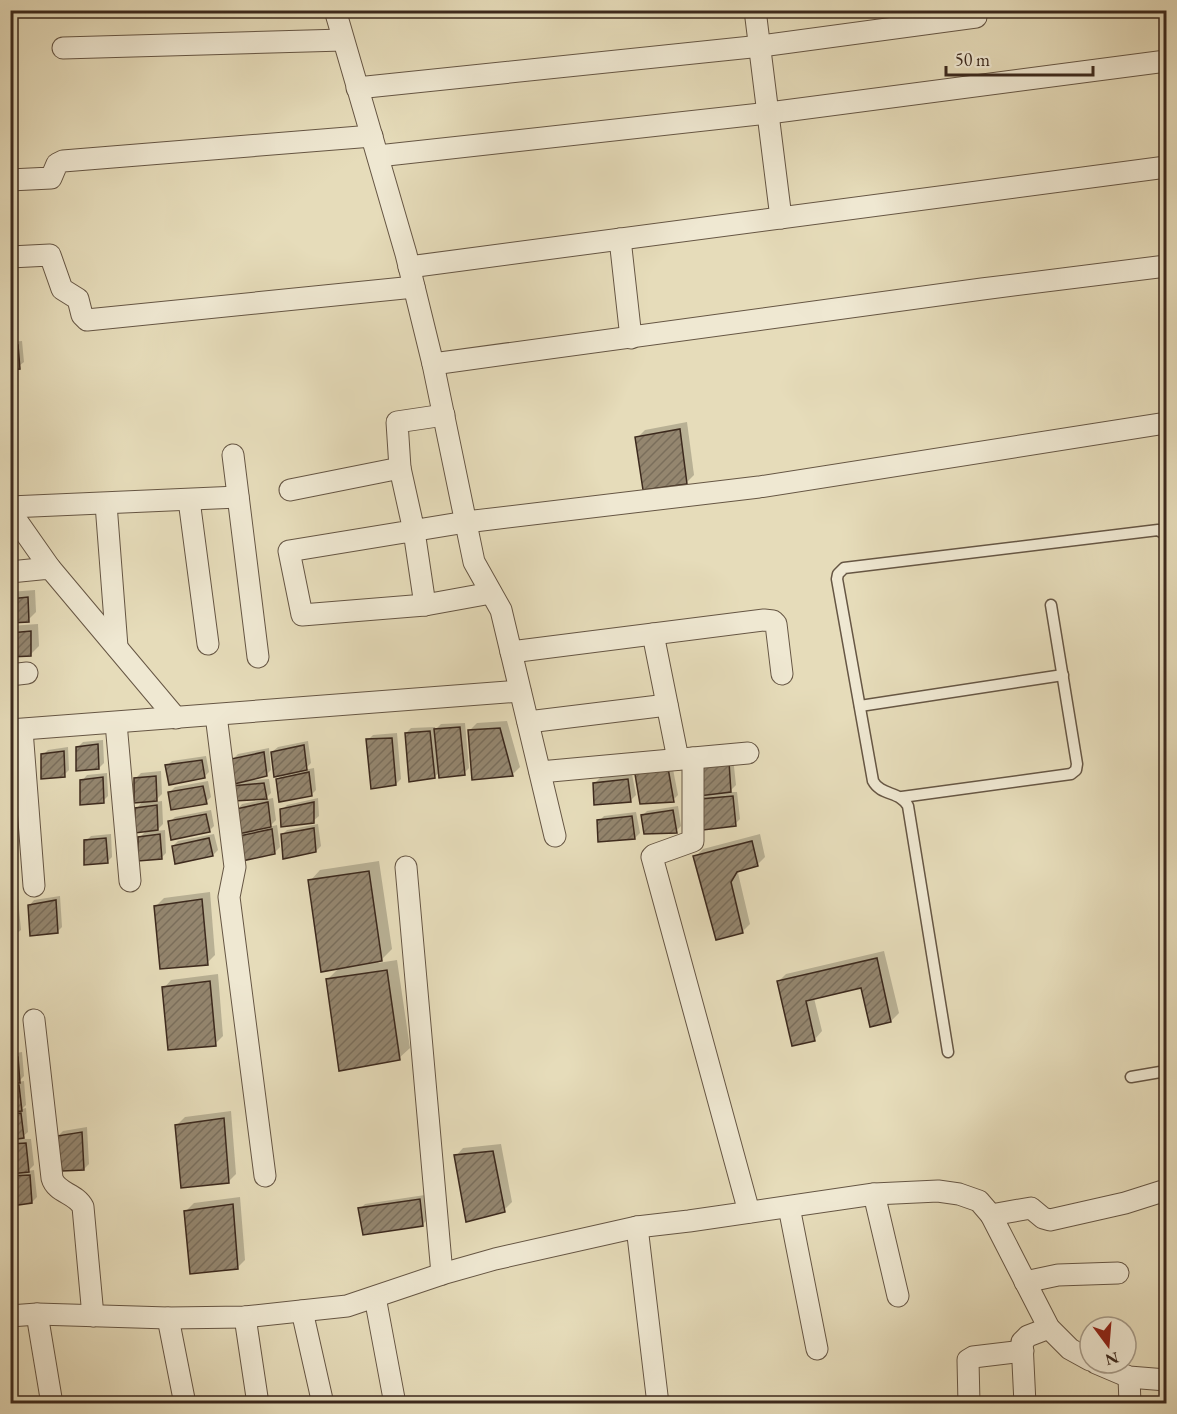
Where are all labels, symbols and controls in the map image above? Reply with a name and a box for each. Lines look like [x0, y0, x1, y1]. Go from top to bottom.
scale bar [946, 39, 1093, 77]
text: 50 m [955, 48, 990, 71]
north arrow [1078, 1315, 1138, 1375]
text: N [1103, 1347, 1121, 1371]

